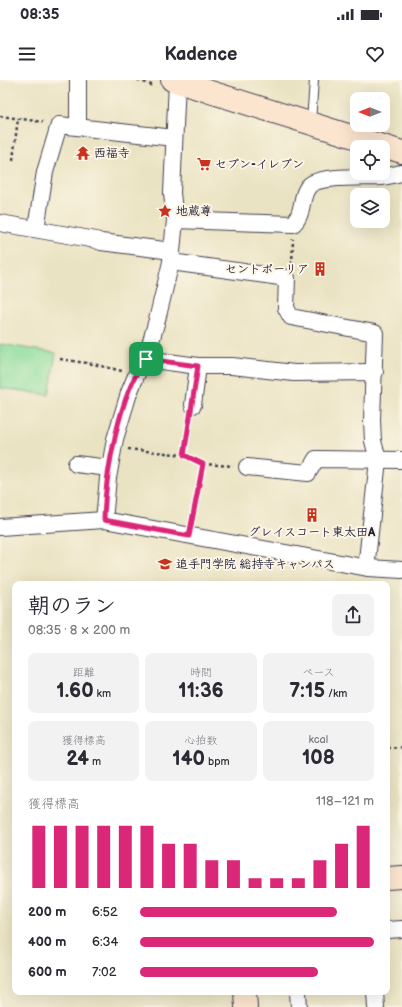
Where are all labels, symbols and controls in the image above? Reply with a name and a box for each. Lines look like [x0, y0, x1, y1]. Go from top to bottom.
text: 08:35 [20, 5, 59, 24]
icon: menu [16, 43, 38, 65]
icon: heart [364, 43, 386, 65]
text: Kadence [165, 44, 237, 65]
north arrow [350, 92, 390, 132]
map controls [350, 92, 390, 228]
button: locate [350, 140, 390, 180]
temple icon: 西福寺 [75, 145, 91, 161]
place label: 西福寺 [94, 146, 130, 161]
supermarket icon: セブン-イレブン [196, 156, 212, 172]
place label: セブン-イレブン [215, 157, 304, 172]
button: layers [350, 188, 390, 228]
place icon: 地蔵尊 [157, 203, 173, 219]
place label: 地蔵尊 [176, 204, 212, 219]
building icon: セントポーリア [312, 261, 328, 277]
place label: セントポーリア [225, 262, 309, 277]
pin [129, 342, 163, 376]
icon: arrive [135, 348, 157, 370]
building icon: グレイスコート東太田A [304, 507, 320, 523]
place label: グレイスコート東太田A [249, 525, 376, 540]
school or university icon: 追手門学院 総持寺キャンパス [157, 556, 173, 572]
place label: 追手門学院 総持寺キャンパス [176, 557, 335, 572]
text: 朝のラン [28, 593, 116, 620]
button: share [332, 594, 374, 636]
text: 08:35 · 8 × 200 m [28, 622, 130, 638]
text: 距離 [73, 666, 95, 679]
text: 時間 [190, 666, 212, 679]
text: ペース [302, 666, 335, 679]
text: 1.60 [56, 679, 94, 703]
text: 11:36 [178, 679, 224, 703]
text: 7:15 [289, 679, 325, 703]
text: km [94, 687, 111, 700]
text: /km [325, 687, 347, 700]
text: kcal [308, 733, 328, 746]
text: 獲得標高 [62, 734, 106, 747]
text: 心拍数 [184, 734, 217, 747]
text: 108 [302, 746, 335, 770]
text: 24 [66, 747, 89, 771]
text: 140 [172, 747, 205, 771]
text: m [89, 755, 101, 768]
text: bpm [205, 755, 230, 768]
text: 118–121 m [316, 793, 374, 809]
text: 獲得標高 [28, 796, 80, 812]
text: 200 m [28, 904, 66, 920]
text: 6:52 [92, 904, 118, 920]
text: 400 m [28, 934, 66, 950]
text: 6:34 [92, 934, 119, 950]
text: 600 m [28, 964, 67, 980]
text: 7:02 [92, 964, 116, 980]

